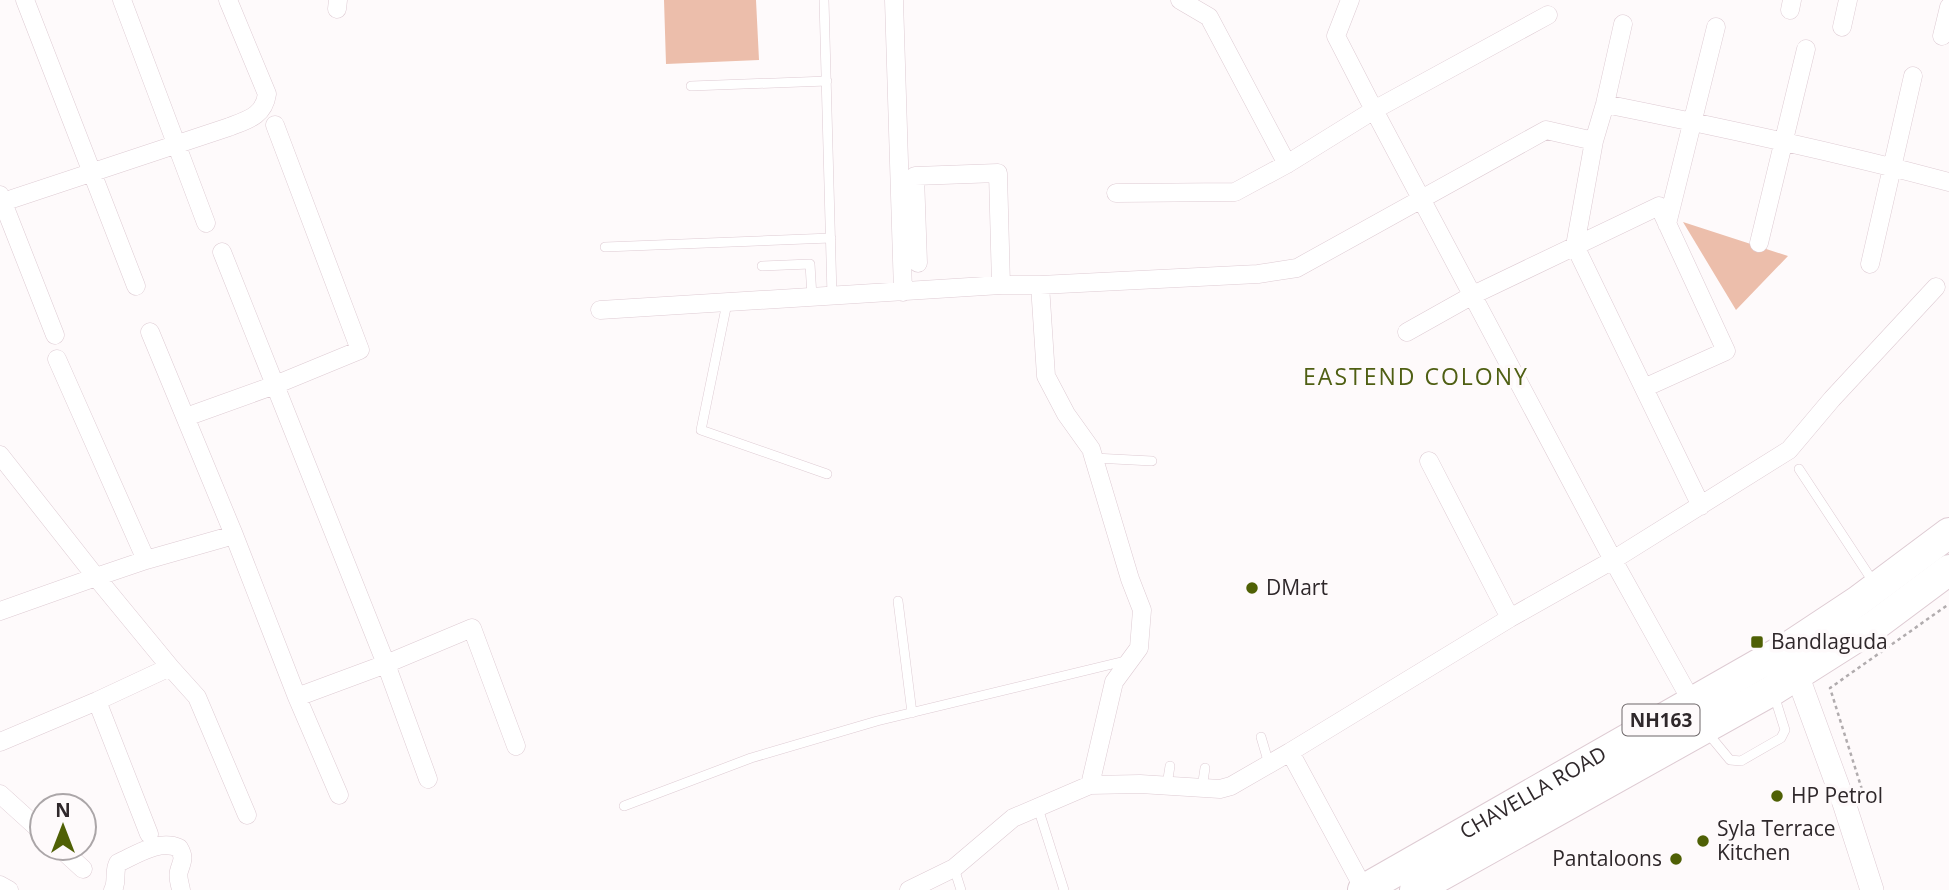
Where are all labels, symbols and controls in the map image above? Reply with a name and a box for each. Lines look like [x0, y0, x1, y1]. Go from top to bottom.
district label: EASTEND COLONY [1303, 360, 1529, 392]
place label: DMart [1266, 573, 1328, 601]
marker: DMart [1244, 580, 1260, 596]
place label: Bandlaguda [1771, 627, 1888, 655]
marker: Bandlaguda [1749, 634, 1765, 650]
road number: NH163 [1622, 705, 1700, 736]
street label: CHAVELLA ROAD [1454, 739, 1611, 845]
place label: HP Petrol [1791, 781, 1883, 809]
marker: HP Petrol [1769, 788, 1785, 804]
north arrow [28, 792, 98, 862]
text: N [55, 797, 71, 823]
place label: Syla Terrace Kitchen [1717, 814, 1836, 866]
marker: Syla Terrace Kitchen [1695, 833, 1711, 849]
place label: Pantaloons [1552, 844, 1662, 872]
marker: Pantaloons [1668, 851, 1684, 867]

